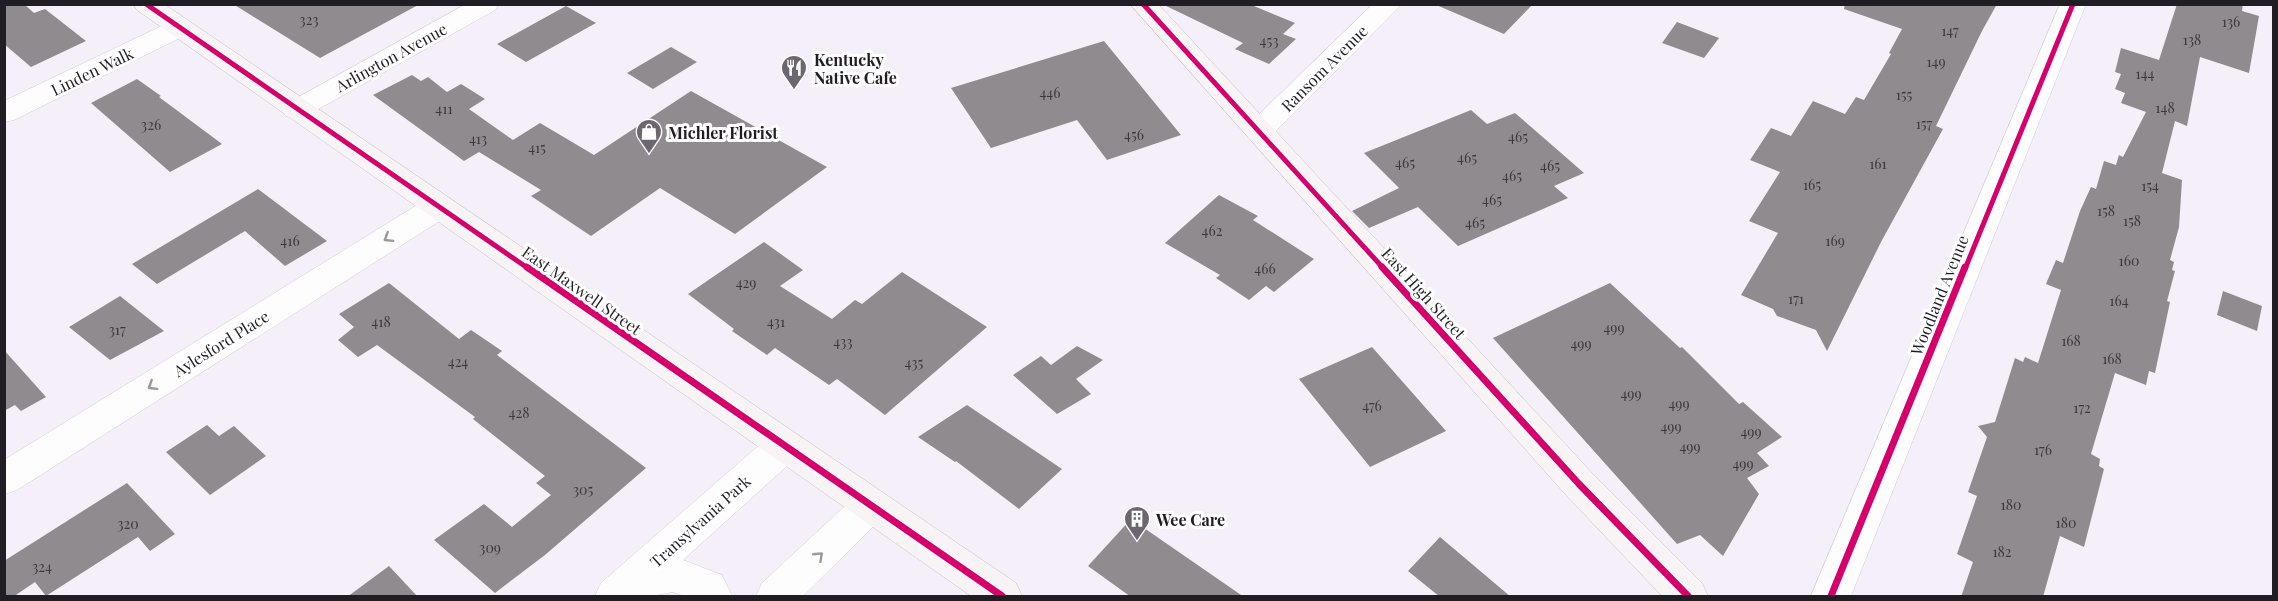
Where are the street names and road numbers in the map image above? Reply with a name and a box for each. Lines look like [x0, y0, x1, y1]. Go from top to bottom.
street label: Arlington Avenue [331, 18, 450, 97]
street label: Ransom Avenue [1276, 20, 1372, 116]
street label: Linden Walk [47, 42, 137, 100]
street label: Woodland Avenue [1905, 232, 1973, 359]
street label: East Maxwell Street [518, 241, 646, 339]
street label: East High Street [1377, 243, 1471, 343]
street label: Aylesford Place [168, 305, 273, 381]
street label: Transylvania Park [645, 470, 755, 572]

